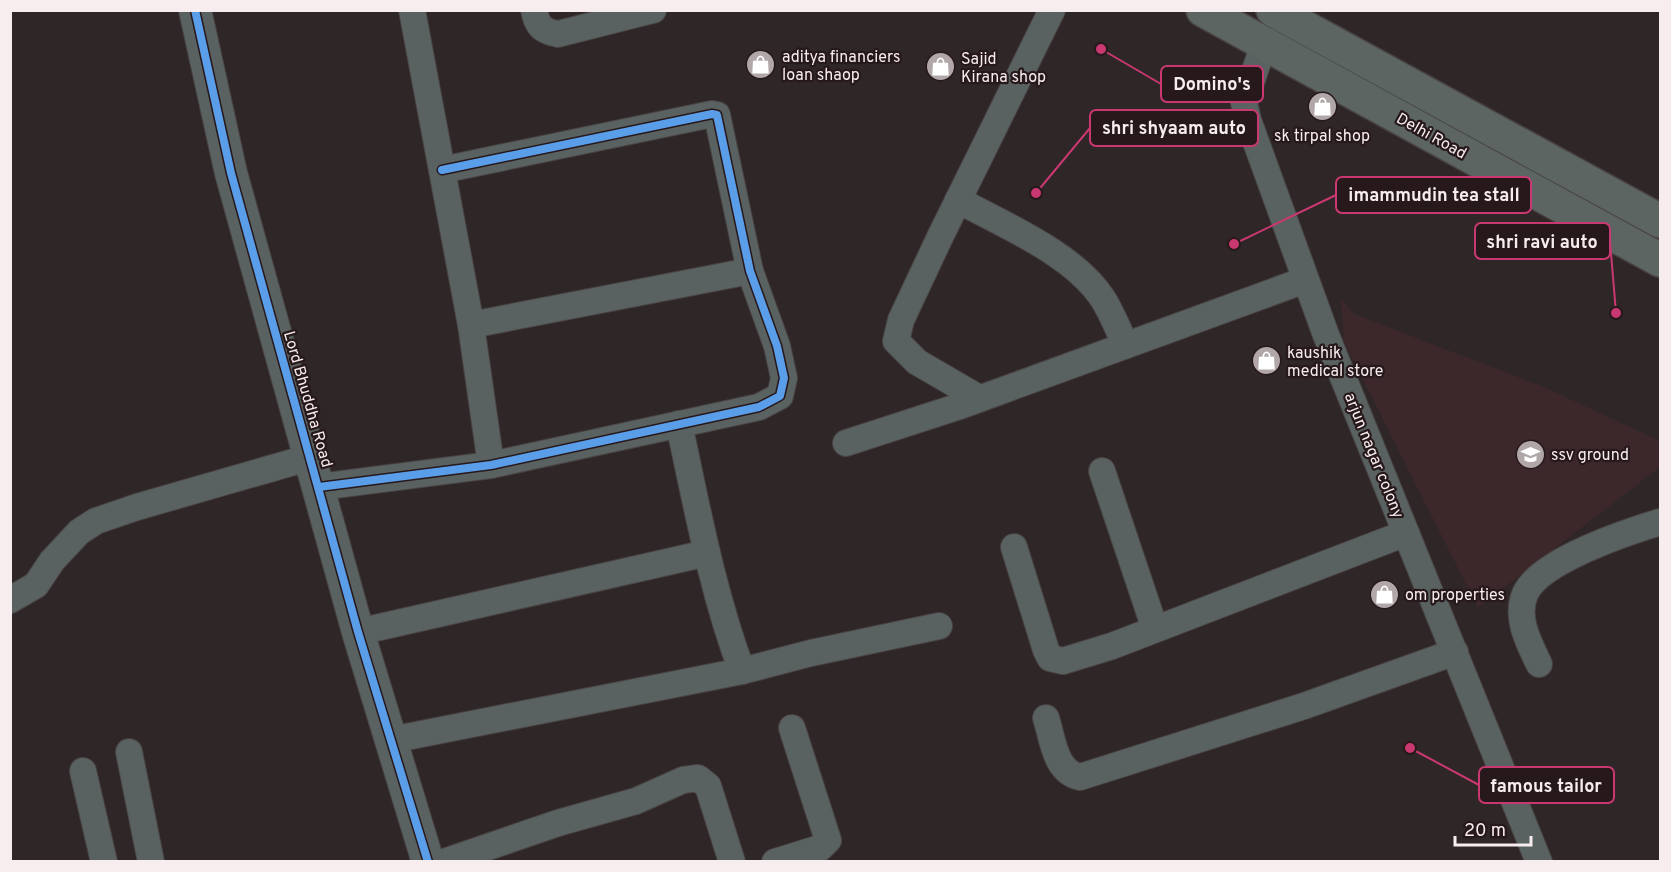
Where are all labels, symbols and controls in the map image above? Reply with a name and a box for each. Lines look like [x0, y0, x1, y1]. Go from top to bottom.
place label: aditya financiers loan shaop [782, 48, 901, 86]
shop icon: aditya financiers loan shaop [745, 49, 777, 81]
place label: Sajid Kirana shop [961, 50, 1046, 88]
shop icon: Sajid Kirana shop [924, 51, 956, 83]
callout: Domino's [1161, 66, 1263, 102]
text: Domino's [1173, 74, 1251, 97]
shop icon: sk tirpal shop [1306, 91, 1338, 123]
street label: Delhi Road [1392, 109, 1470, 164]
callout: shri shyaam auto [1090, 110, 1258, 146]
text: shri shyaam auto [1102, 118, 1246, 141]
place label: sk tirpal shop [1274, 127, 1370, 147]
callout: imammudin tea stall [1336, 177, 1531, 213]
text: imammudin tea stall [1348, 185, 1520, 208]
callout: shri ravi auto [1475, 223, 1610, 259]
text: shri ravi auto [1486, 232, 1598, 255]
street label: Lord Bhuddha Road [278, 329, 336, 470]
place label: kaushik medical store [1287, 344, 1383, 382]
shop icon: kaushik medical store [1250, 345, 1282, 377]
street label: arjun nagar colony [1339, 390, 1407, 521]
school or university icon: ssv ground [1514, 438, 1546, 470]
place label: ssv ground [1551, 446, 1629, 466]
shop icon: om properties [1368, 578, 1400, 610]
place label: om properties [1405, 586, 1505, 606]
callout: famous tailor [1479, 767, 1614, 803]
text: famous tailor [1490, 776, 1602, 799]
scale bar [1455, 809, 1532, 847]
text: 20 m [1464, 820, 1506, 843]

